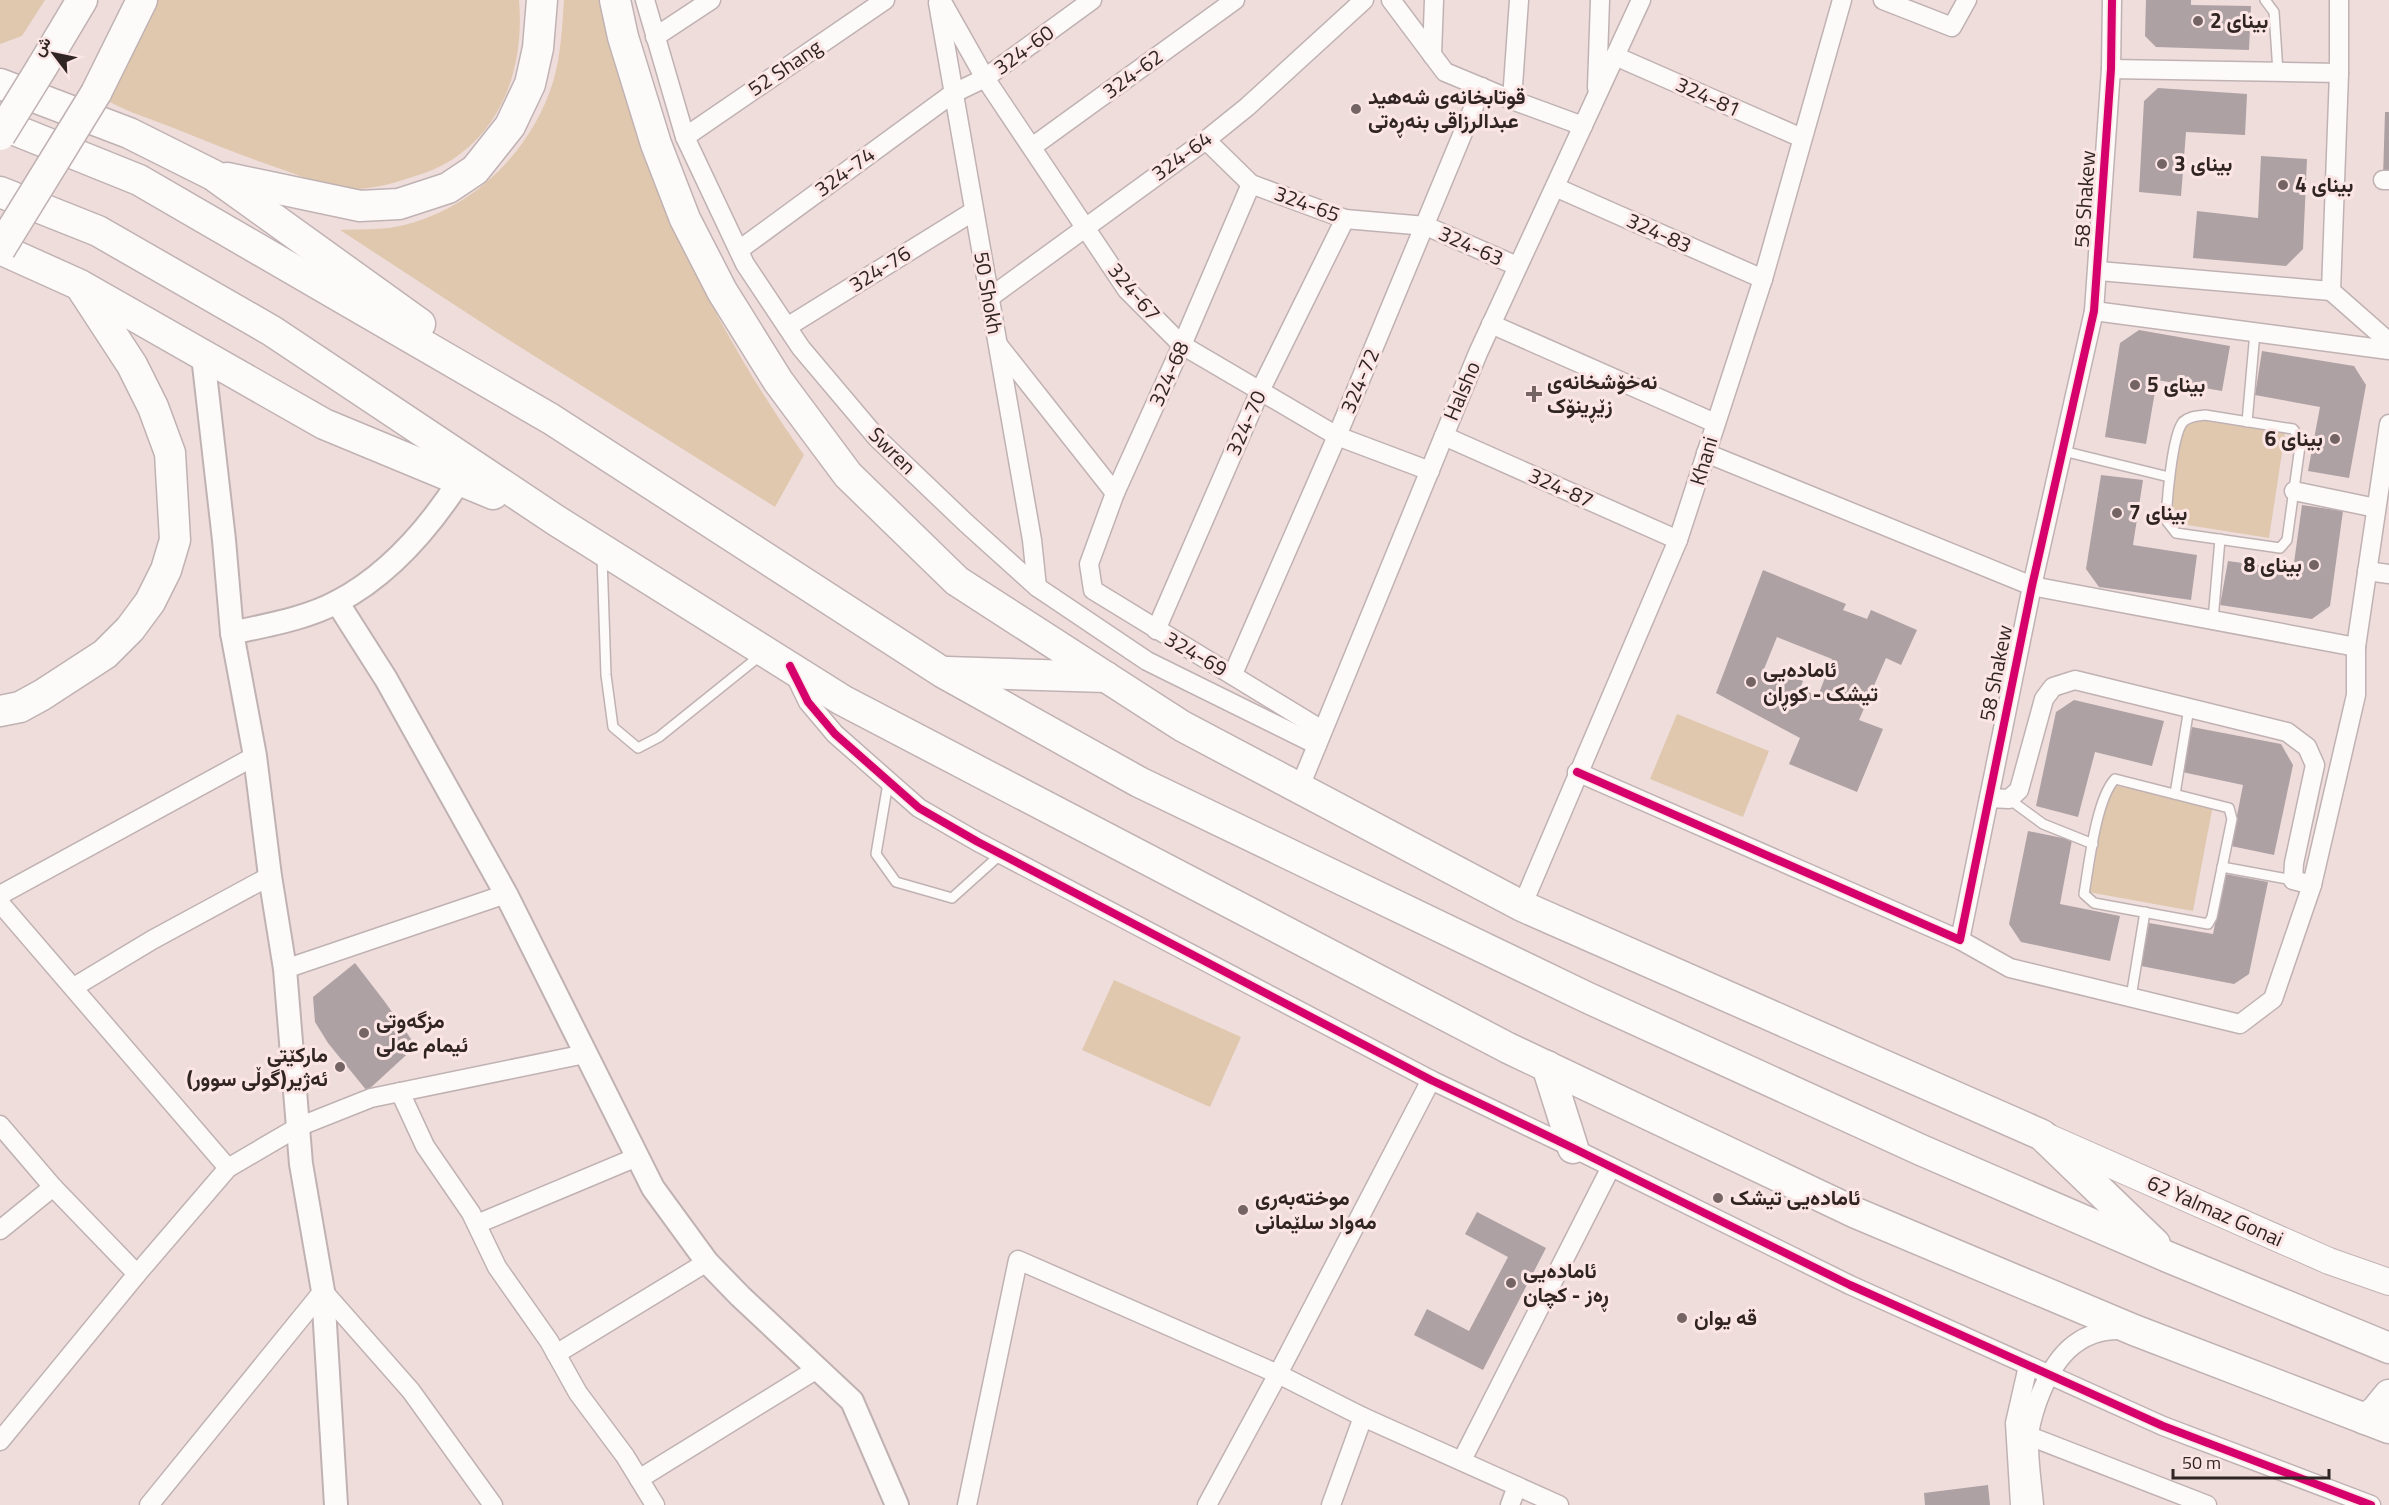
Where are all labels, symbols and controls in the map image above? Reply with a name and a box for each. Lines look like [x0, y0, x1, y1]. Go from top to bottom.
place label: بيناى 2 [2210, 4, 2268, 36]
marker: بيناى 2 [2191, 14, 2205, 28]
street label: 324-60 [987, 16, 1060, 82]
north arrow [24, 24, 84, 84]
street label: 52 Shang [741, 30, 828, 104]
text: ش [26, 32, 57, 61]
street label: 324-62 [1096, 40, 1169, 106]
street label: 324-81 [1671, 68, 1746, 125]
place label: قوتابخانەی شەهید عبدالرزاقی بنەڕەتی [1368, 80, 1526, 138]
marker: قوتابخانەی شەهید عبدالرزاقی بنەڕەتی [1349, 102, 1363, 116]
street label: 324-64 [1145, 122, 1218, 188]
street label: 324-74 [808, 138, 881, 204]
place label: بيناى 3 [2174, 147, 2232, 179]
street label: 58 Shakew [2065, 149, 2103, 249]
marker: بيناى 3 [2155, 157, 2169, 171]
place label: بيناى 4 [2295, 168, 2353, 200]
street label: 324-65 [1270, 176, 1345, 230]
marker: بيناى 4 [2276, 178, 2290, 192]
street label: 324-83 [1622, 204, 1697, 261]
street label: 324-63 [1434, 217, 1509, 274]
street label: 324-76 [842, 237, 917, 300]
street label: 50 Shokh [966, 249, 1012, 337]
street label: 324-67 [1101, 255, 1169, 328]
street label: 324-68 [1140, 336, 1197, 411]
street label: 324-72 [1331, 343, 1387, 418]
street label: Halsho [1434, 356, 1488, 425]
place label: نەخۆشخانەی زێڕینۆک [1547, 365, 1658, 423]
place label: بيناى 5 [2147, 368, 2205, 400]
marker: بيناى 5 [2128, 378, 2142, 392]
street label: 324-70 [1217, 385, 1274, 460]
marker: نەخۆشخانەی زێڕینۆک [1525, 385, 1543, 403]
street label: Swren [862, 419, 924, 481]
place label: بيناى 6 [2265, 422, 2323, 454]
street label: Khani [1680, 432, 1726, 489]
marker: بيناى 6 [2328, 432, 2342, 446]
street label: 324-87 [1524, 459, 1599, 516]
place label: بيناى 7 [2129, 496, 2187, 528]
marker: بيناى 7 [2110, 506, 2124, 520]
place label: بيناى 8 [2244, 548, 2302, 580]
marker: بيناى 8 [2307, 558, 2321, 572]
street label: 324-69 [1159, 622, 1234, 684]
street label: 58 Shakew [1970, 622, 2020, 724]
place label: ئامادەیی تیشک - کوڕان [1763, 653, 1878, 711]
marker: ئامادەیی تیشک - کوڕان [1744, 675, 1758, 689]
place label: مزگەوتی ئیمام عەلی [376, 1004, 468, 1060]
marker: مزگەوتی ئیمام عەلی [357, 1026, 371, 1040]
place label: مارکێتی ئەژیر(گوڵی سوور) [186, 1038, 328, 1094]
marker: مارکێتی ئەژیر(گوڵی سوور) [333, 1060, 347, 1074]
street label: 62 Yalmaz Gonai [2142, 1166, 2289, 1254]
place label: موختەبەری مەواد سلێمانی [1255, 1181, 1377, 1237]
place label: ئامادەیی تیشک [1730, 1181, 1860, 1213]
marker: ئامادەیی تیشک [1711, 1191, 1725, 1205]
marker: موختەبەری مەواد سلێمانی [1236, 1203, 1250, 1217]
place label: ئامادەیی ڕەز - کچان [1523, 1254, 1609, 1312]
marker: ئامادەیی ڕەز - کچان [1504, 1276, 1518, 1290]
place label: قه یوان [1694, 1301, 1757, 1333]
marker: قه یوان [1675, 1311, 1689, 1325]
scale bar [2173, 1442, 2329, 1480]
text: 50 m [2182, 1449, 2221, 1476]

